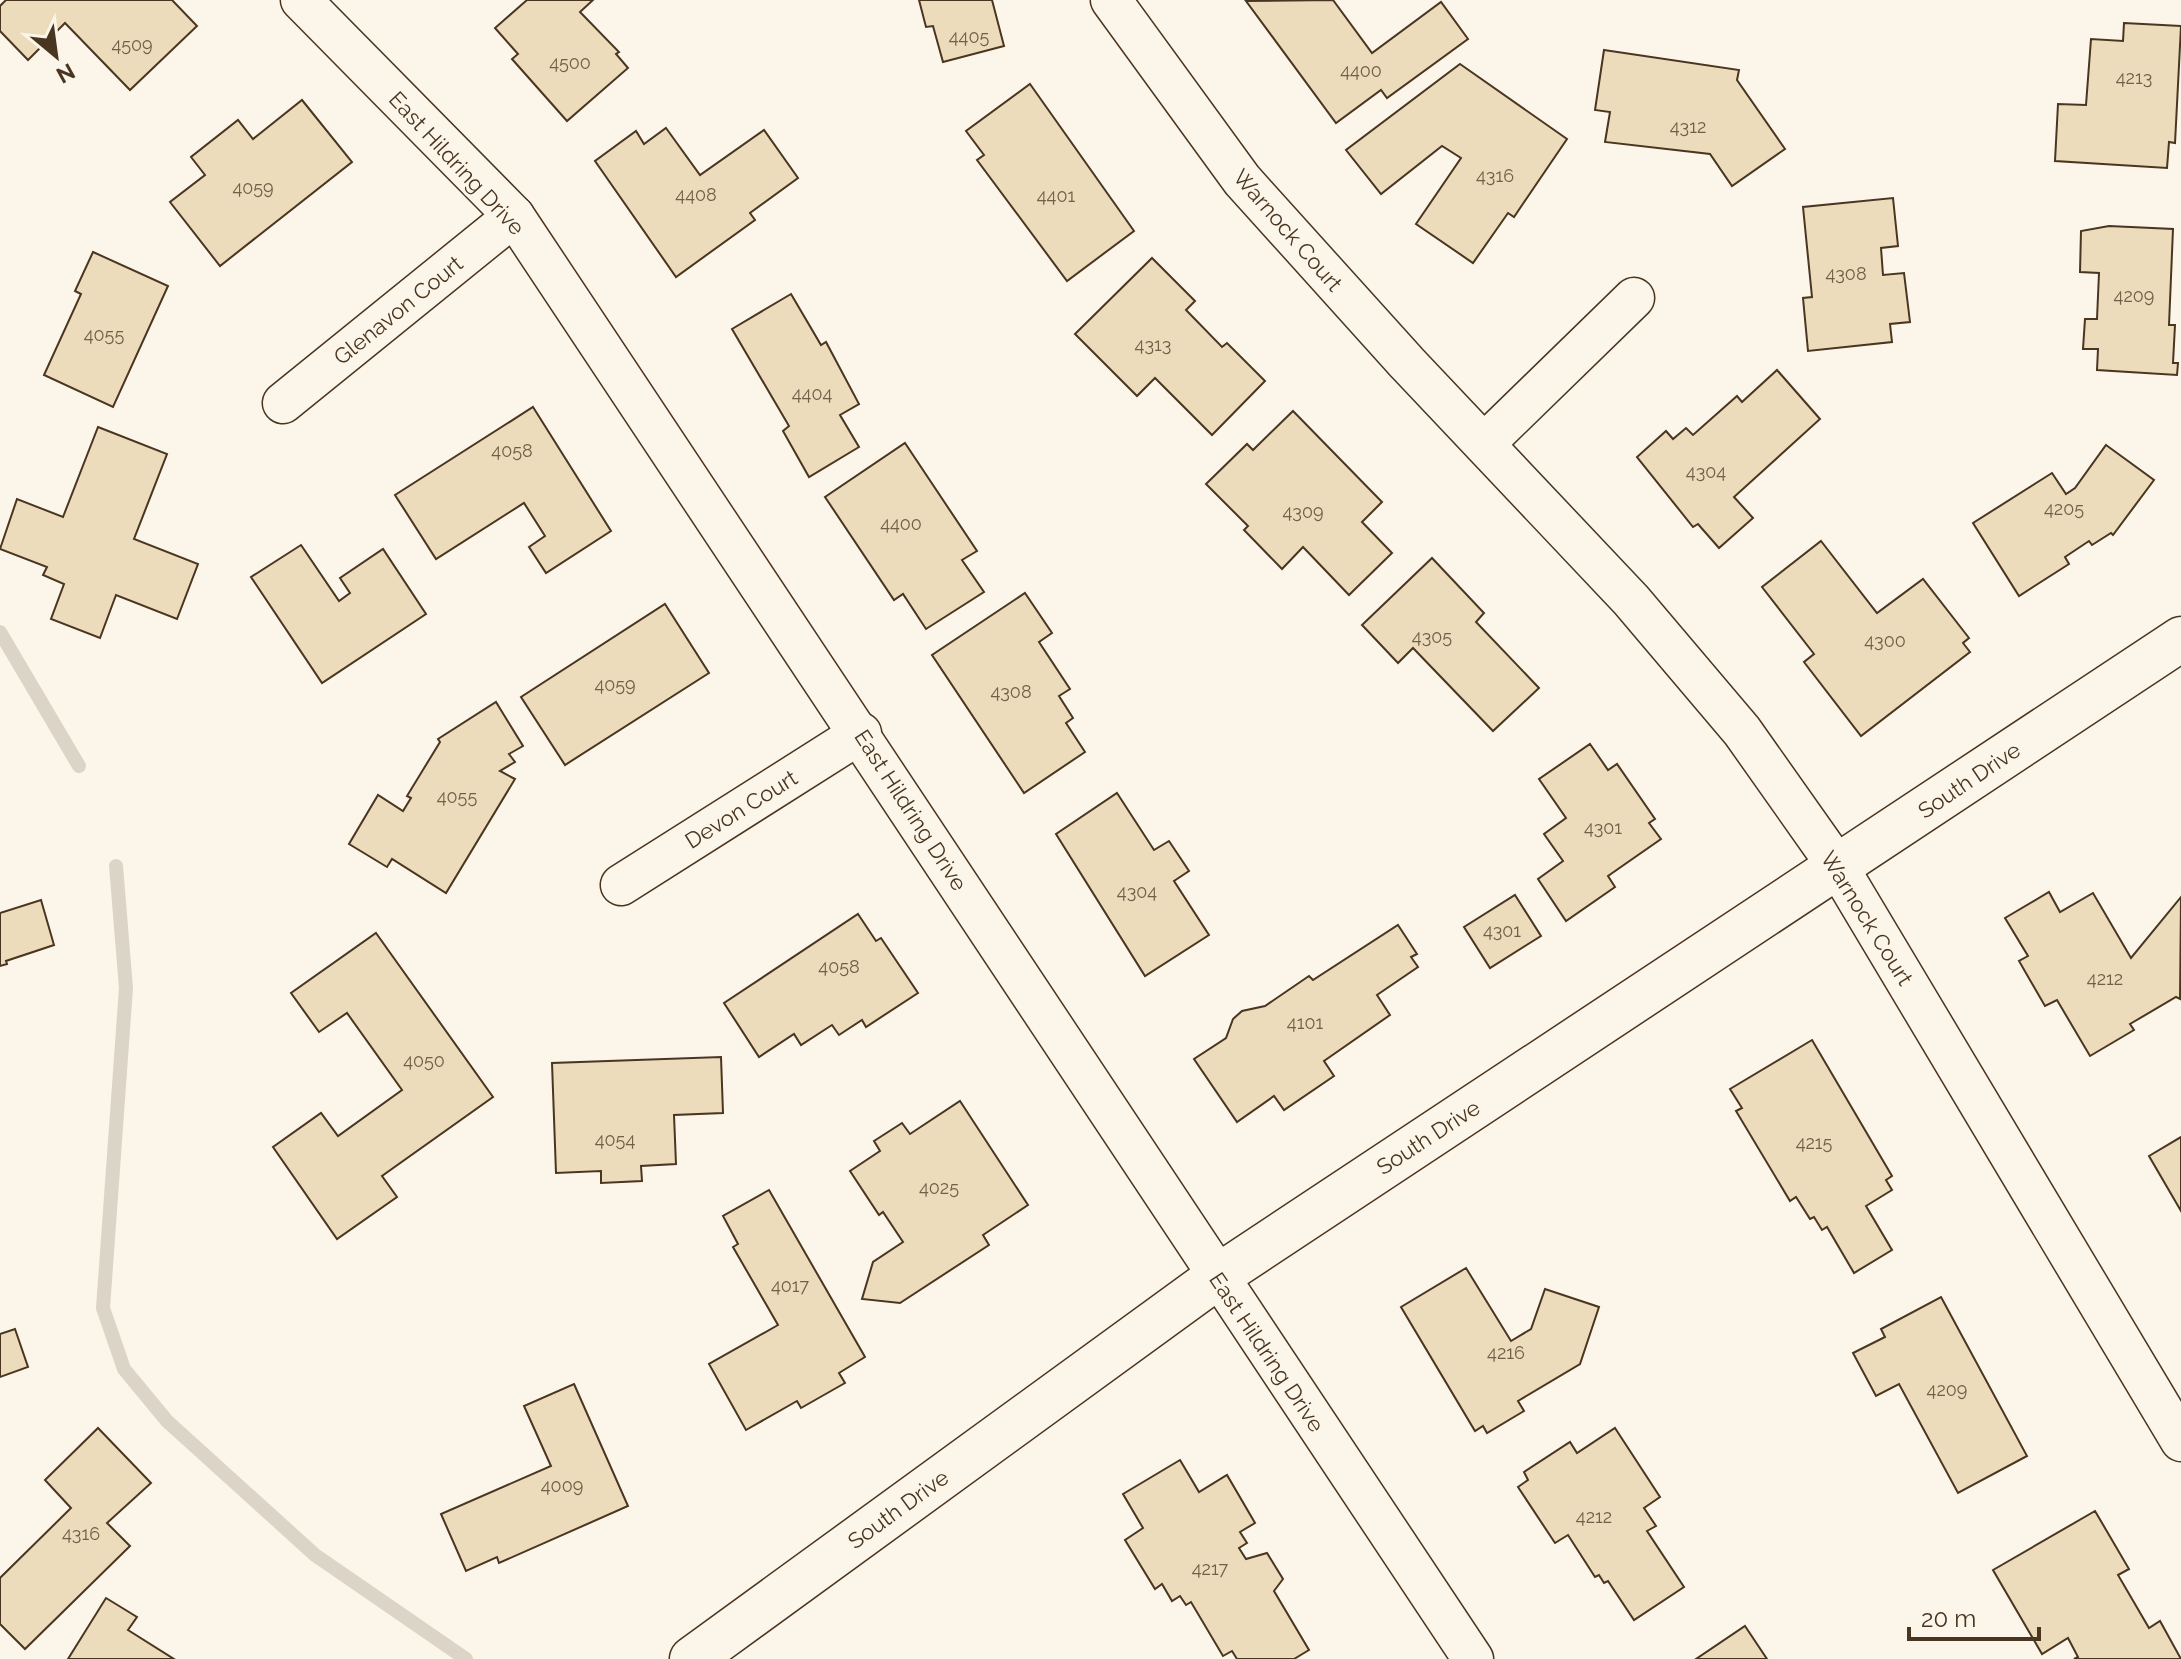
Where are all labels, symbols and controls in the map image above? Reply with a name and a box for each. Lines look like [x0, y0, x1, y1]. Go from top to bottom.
north arrow [16, 16, 96, 96]
house number: 4405 [949, 26, 989, 47]
house number: 4509 [111, 34, 153, 55]
house number: 4500 [549, 52, 591, 73]
text: N [52, 58, 79, 89]
house number: 4400 [1340, 60, 1382, 81]
house number: 4213 [2116, 67, 2152, 88]
street label: East Hildring Drive [384, 86, 530, 240]
house number: 4312 [1670, 116, 1706, 137]
street label: Warnock Court [1228, 164, 1348, 297]
house number: 4316 [1476, 165, 1514, 186]
house number: 4059 [232, 177, 274, 198]
house number: 4408 [675, 184, 717, 205]
house number: 4401 [1037, 185, 1075, 206]
street label: Glenavon Court [328, 250, 468, 370]
house number: 4308 [1825, 263, 1867, 284]
house number: 4209 [2114, 285, 2154, 306]
house number: 4055 [84, 324, 124, 345]
house number: 4313 [1135, 334, 1171, 355]
house number: 4404 [792, 383, 832, 404]
house number: 4058 [491, 440, 533, 461]
house number: 4304 [1686, 461, 1726, 482]
house number: 4205 [2044, 498, 2084, 519]
house number: 4309 [1282, 501, 1324, 522]
house number: 4400 [880, 513, 922, 534]
house number: 4305 [1412, 626, 1452, 647]
house number: 4300 [1864, 630, 1906, 651]
house number: 4059 [594, 674, 636, 695]
house number: 4308 [990, 681, 1032, 702]
street label: East Hildring Drive [849, 725, 973, 895]
street label: South Drive [1913, 736, 2025, 824]
street label: Devon Court [680, 764, 802, 854]
house number: 4055 [437, 786, 477, 807]
house number: 4301 [1584, 817, 1622, 838]
street label: Warnock Court [1815, 846, 1919, 990]
house number: 4304 [1117, 881, 1157, 902]
house number: 4301 [1483, 920, 1521, 941]
house number: 4058 [818, 956, 860, 977]
house number: 4212 [2087, 968, 2123, 989]
house number: 4101 [1287, 1012, 1323, 1033]
house number: 4050 [403, 1050, 445, 1071]
street label: South Drive [1372, 1094, 1485, 1180]
house number: 4054 [595, 1129, 635, 1150]
house number: 4215 [1796, 1132, 1833, 1153]
house number: 4025 [919, 1177, 959, 1198]
street label: East Hildring Drive [1204, 1267, 1330, 1437]
house number: 4017 [771, 1275, 809, 1296]
house number: 4216 [1487, 1342, 1525, 1363]
house number: 4209 [1927, 1379, 1967, 1400]
street label: South Drive [843, 1464, 953, 1554]
house number: 4009 [541, 1475, 583, 1496]
house number: 4212 [1576, 1506, 1612, 1527]
house number: 4316 [62, 1523, 100, 1544]
house number: 4217 [1192, 1558, 1229, 1579]
scale bar [1909, 1591, 2039, 1641]
text: 20 m [1921, 1604, 1976, 1633]

